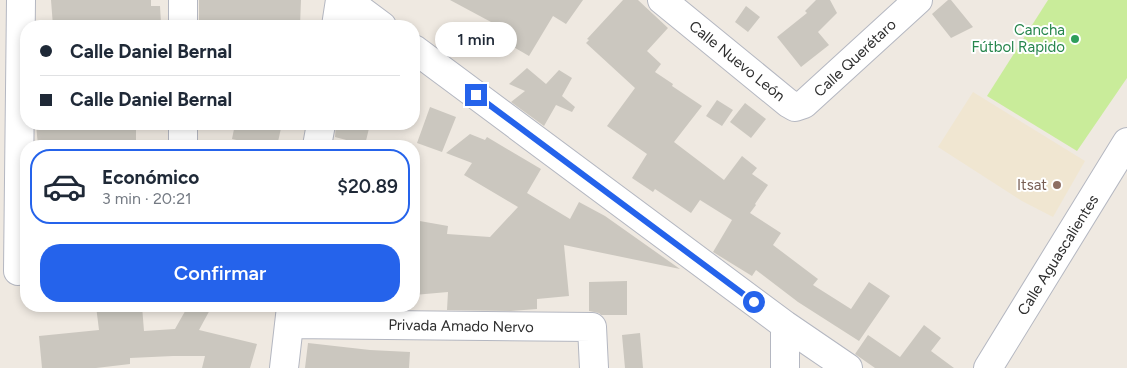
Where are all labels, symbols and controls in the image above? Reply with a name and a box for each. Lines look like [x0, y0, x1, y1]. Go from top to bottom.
street label: Calle Querétaro [810, 15, 900, 101]
street label: Calle Nuevo León [685, 17, 789, 105]
place label: Cancha Fútbol Rapido [972, 21, 1065, 56]
callout: 1 min [435, 22, 517, 58]
text: 1 min [457, 30, 495, 49]
marker: Cancha Fútbol Rapido [1069, 33, 1081, 45]
text: Calle Daniel Bernal [70, 40, 232, 63]
route end [465, 84, 487, 106]
text: Calle Daniel Bernal [70, 88, 232, 111]
icon: car [42, 164, 87, 209]
text: Económico [102, 166, 199, 189]
text: $20.89 [337, 175, 398, 198]
place label: Itsat [1017, 176, 1047, 194]
marker: Itsat [1051, 179, 1063, 191]
text: 3 min · 20:21 [102, 189, 192, 208]
street label: Calle Aguascalientes [1014, 191, 1102, 319]
button: Confirmar [40, 244, 400, 302]
route start [743, 291, 765, 313]
street label: Privada Amado Nervo [388, 316, 534, 336]

